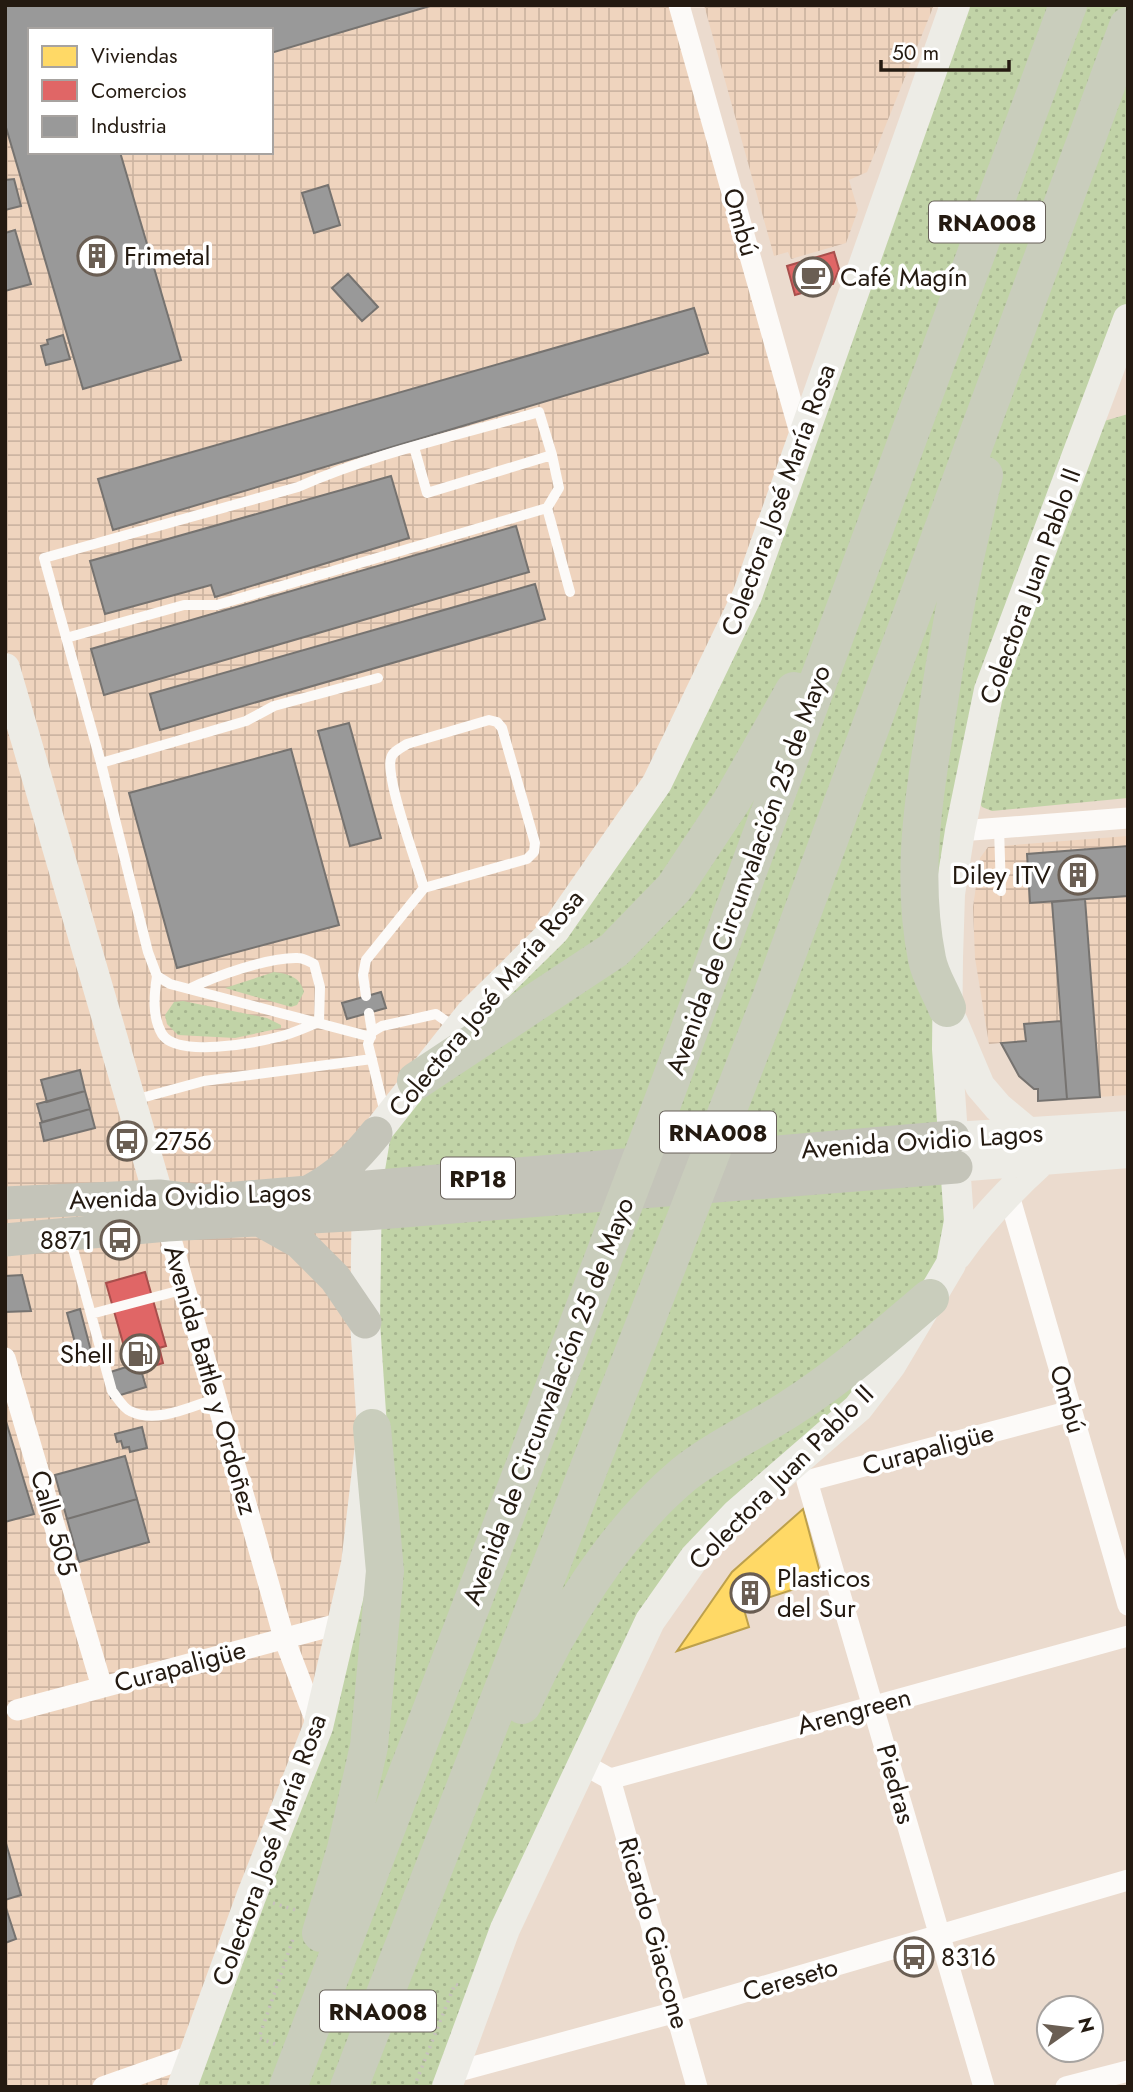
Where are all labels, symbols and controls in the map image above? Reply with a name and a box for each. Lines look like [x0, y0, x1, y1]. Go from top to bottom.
legend [28, 28, 273, 154]
scale bar [881, 28, 1009, 72]
text: 50 m [892, 38, 939, 68]
text: Viviendas [91, 41, 177, 71]
text: Comercios [91, 76, 186, 106]
text: Industria [91, 111, 166, 141]
street label: Ombú [713, 183, 769, 261]
road number: RNA008 [929, 202, 1045, 243]
building icon: Frimetal [76, 235, 118, 277]
place label: Frimetal [124, 237, 211, 275]
cafe icon: Café Magín [792, 256, 834, 298]
place label: Café Magín [840, 258, 968, 296]
street label: Colectora José María Rosa [711, 359, 845, 641]
street label: Colectora Juan Pablo II [970, 463, 1090, 709]
street label: Avenida de Circunvalación 25 de Mayo [656, 660, 840, 1080]
building icon: Diley ITV [1057, 854, 1099, 896]
place label: Diley ITV [952, 856, 1052, 894]
street label: Colectora José María Rosa [379, 881, 593, 1125]
road number: RNA008 [660, 1112, 776, 1152]
street label: Avenida Ovidio Lagos [800, 1114, 1044, 1168]
bus stop icon: 2756 [106, 1120, 148, 1162]
place label: 2756 [154, 1122, 212, 1160]
road number: RP18 [441, 1158, 515, 1198]
street label: Avenida Ovidio Lagos [68, 1173, 312, 1219]
street label: Avenida de Circunvalación 25 de Mayo [453, 1192, 643, 1610]
bus stop icon: 8871 [99, 1219, 141, 1261]
place label: 8871 [40, 1221, 93, 1259]
street label: Avenida Battle y Ordoñez [154, 1241, 268, 1519]
fuel station icon: Shell [119, 1333, 161, 1375]
place label: Shell [60, 1335, 113, 1373]
street label: Ombú [1040, 1360, 1096, 1438]
street label: Colectora Juan Pablo II [680, 1376, 882, 1578]
street label: Curapaligüe [858, 1413, 998, 1485]
street label: Calle 505 [21, 1466, 87, 1580]
place label: Plasticos del Sur [777, 1559, 870, 1627]
building icon: Plasticos del Sur [729, 1572, 771, 1614]
street label: Curapaligüe [110, 1630, 250, 1702]
street label: Arengreen [793, 1678, 915, 1744]
street label: Colectora José María Rosa [202, 1709, 336, 1991]
street label: Piedras [867, 1740, 925, 1828]
street label: Ricardo Giaccone [609, 1833, 699, 2033]
bus stop icon: 8316 [893, 1936, 935, 1978]
place label: 8316 [941, 1938, 996, 1976]
street label: Cereseto [738, 1947, 842, 2011]
road number: RNA008 [320, 1990, 436, 2032]
north arrow [1035, 1994, 1105, 2064]
text: N [1071, 2014, 1101, 2036]

